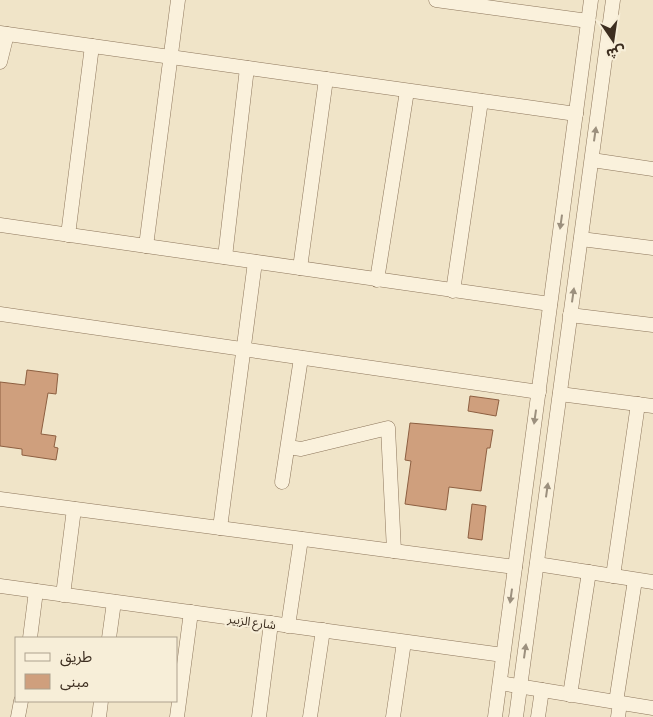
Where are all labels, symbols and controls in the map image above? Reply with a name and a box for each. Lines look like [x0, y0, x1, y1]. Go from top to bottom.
north arrow [588, 15, 638, 65]
text: ش [605, 42, 628, 66]
one-way arrow [591, 125, 599, 141]
one-way arrow [557, 214, 565, 230]
one-way arrow [569, 286, 577, 302]
one-way arrow [531, 410, 539, 426]
one-way arrow [543, 482, 551, 498]
one-way arrow [507, 588, 515, 604]
street label: شارع الزبير [226, 609, 277, 634]
legend [15, 637, 178, 702]
one-way arrow [521, 643, 529, 659]
text: طريق [60, 644, 92, 667]
text: مبنى [60, 669, 89, 692]

